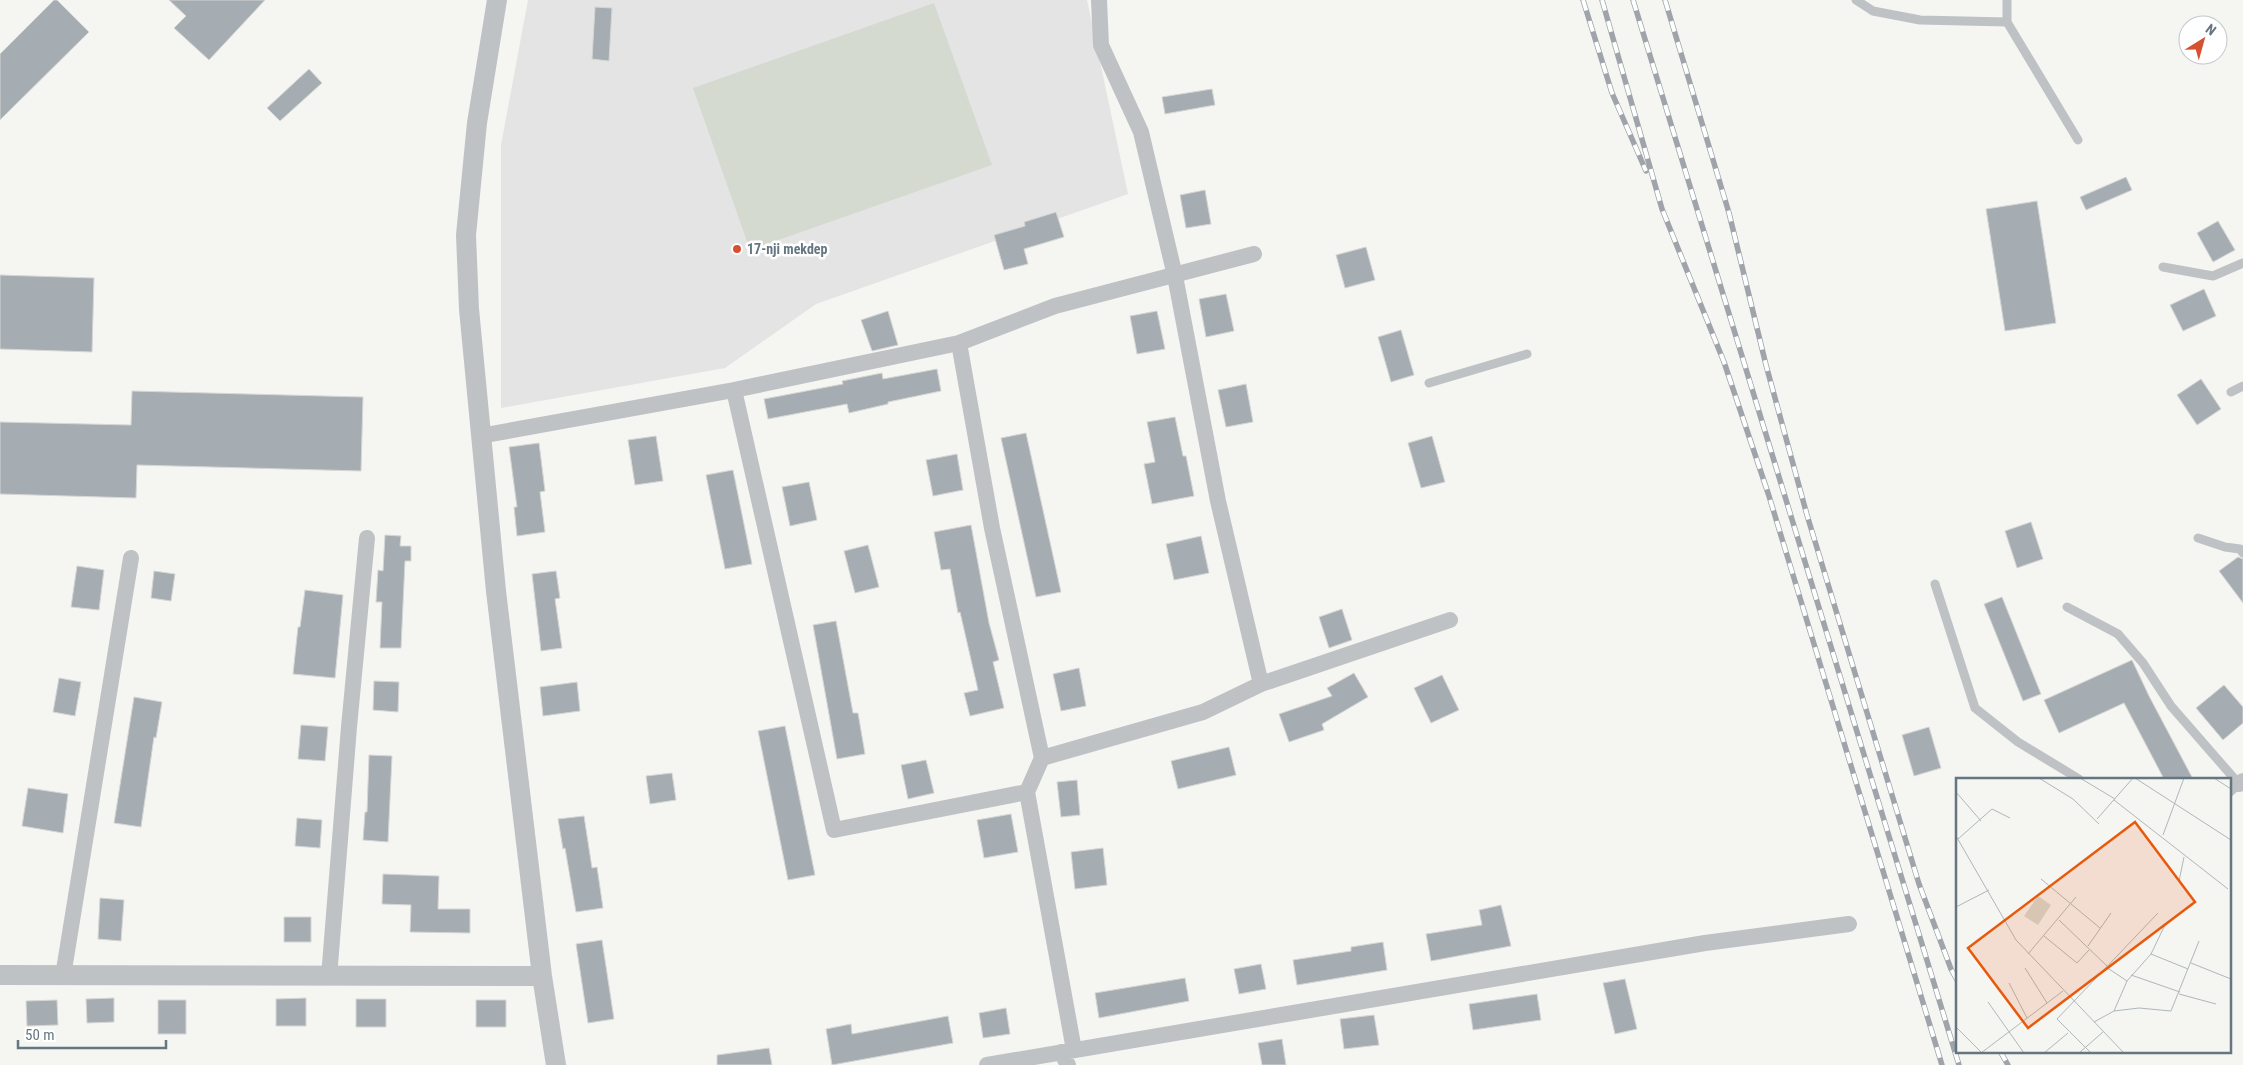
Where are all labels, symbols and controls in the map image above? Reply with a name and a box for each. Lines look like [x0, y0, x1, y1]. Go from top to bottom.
north arrow [2178, 15, 2228, 65]
text: N [2203, 21, 2219, 39]
place label: 17-nji mekdep [747, 241, 828, 257]
marker: 17-nji mekdep [731, 243, 743, 255]
inset map [1956, 778, 2230, 1052]
scale bar [18, 1018, 165, 1050]
text: 50 m [25, 1026, 55, 1044]

